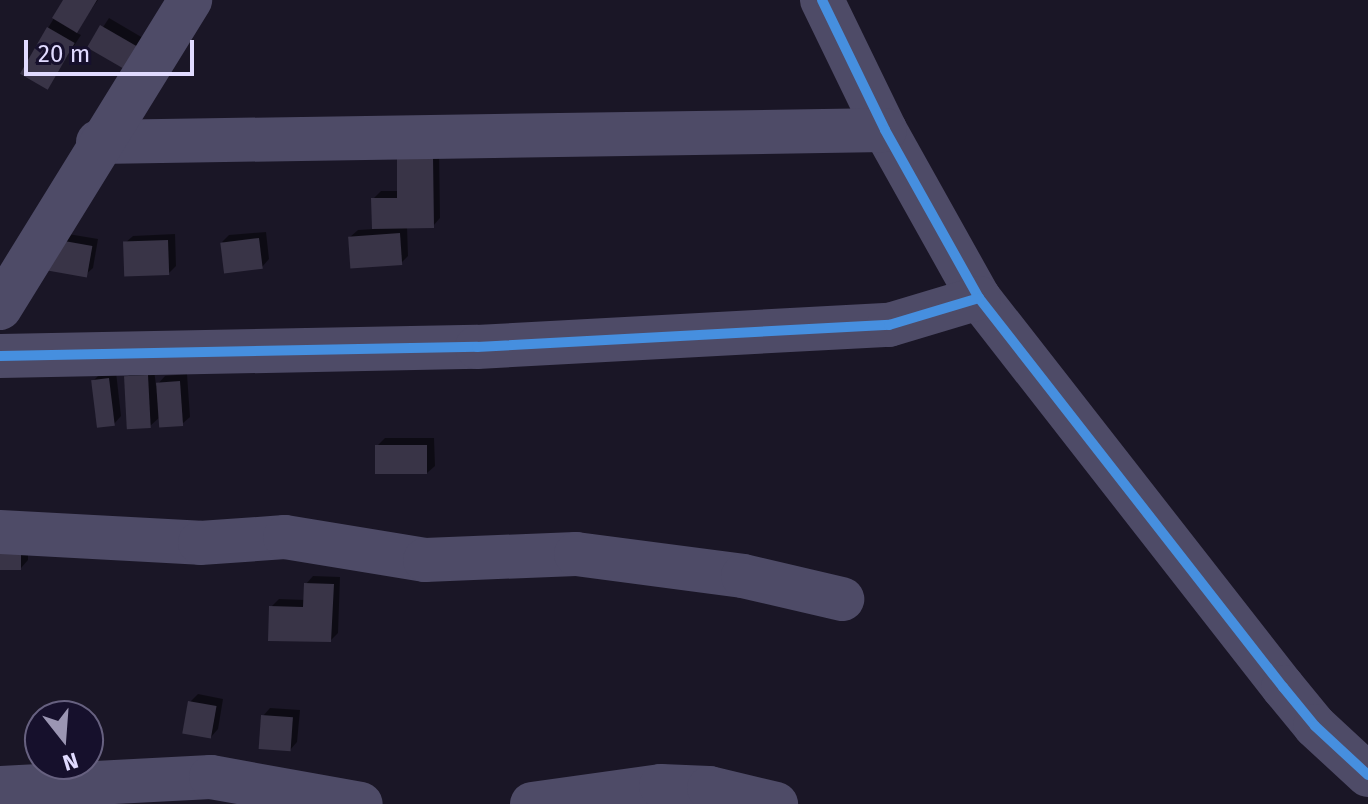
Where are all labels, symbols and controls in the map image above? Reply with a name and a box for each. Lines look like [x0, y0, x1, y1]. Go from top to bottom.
scale bar [28, 24, 198, 74]
text: 20 m [38, 40, 90, 68]
north arrow [24, 700, 104, 780]
text: N [60, 746, 82, 777]

